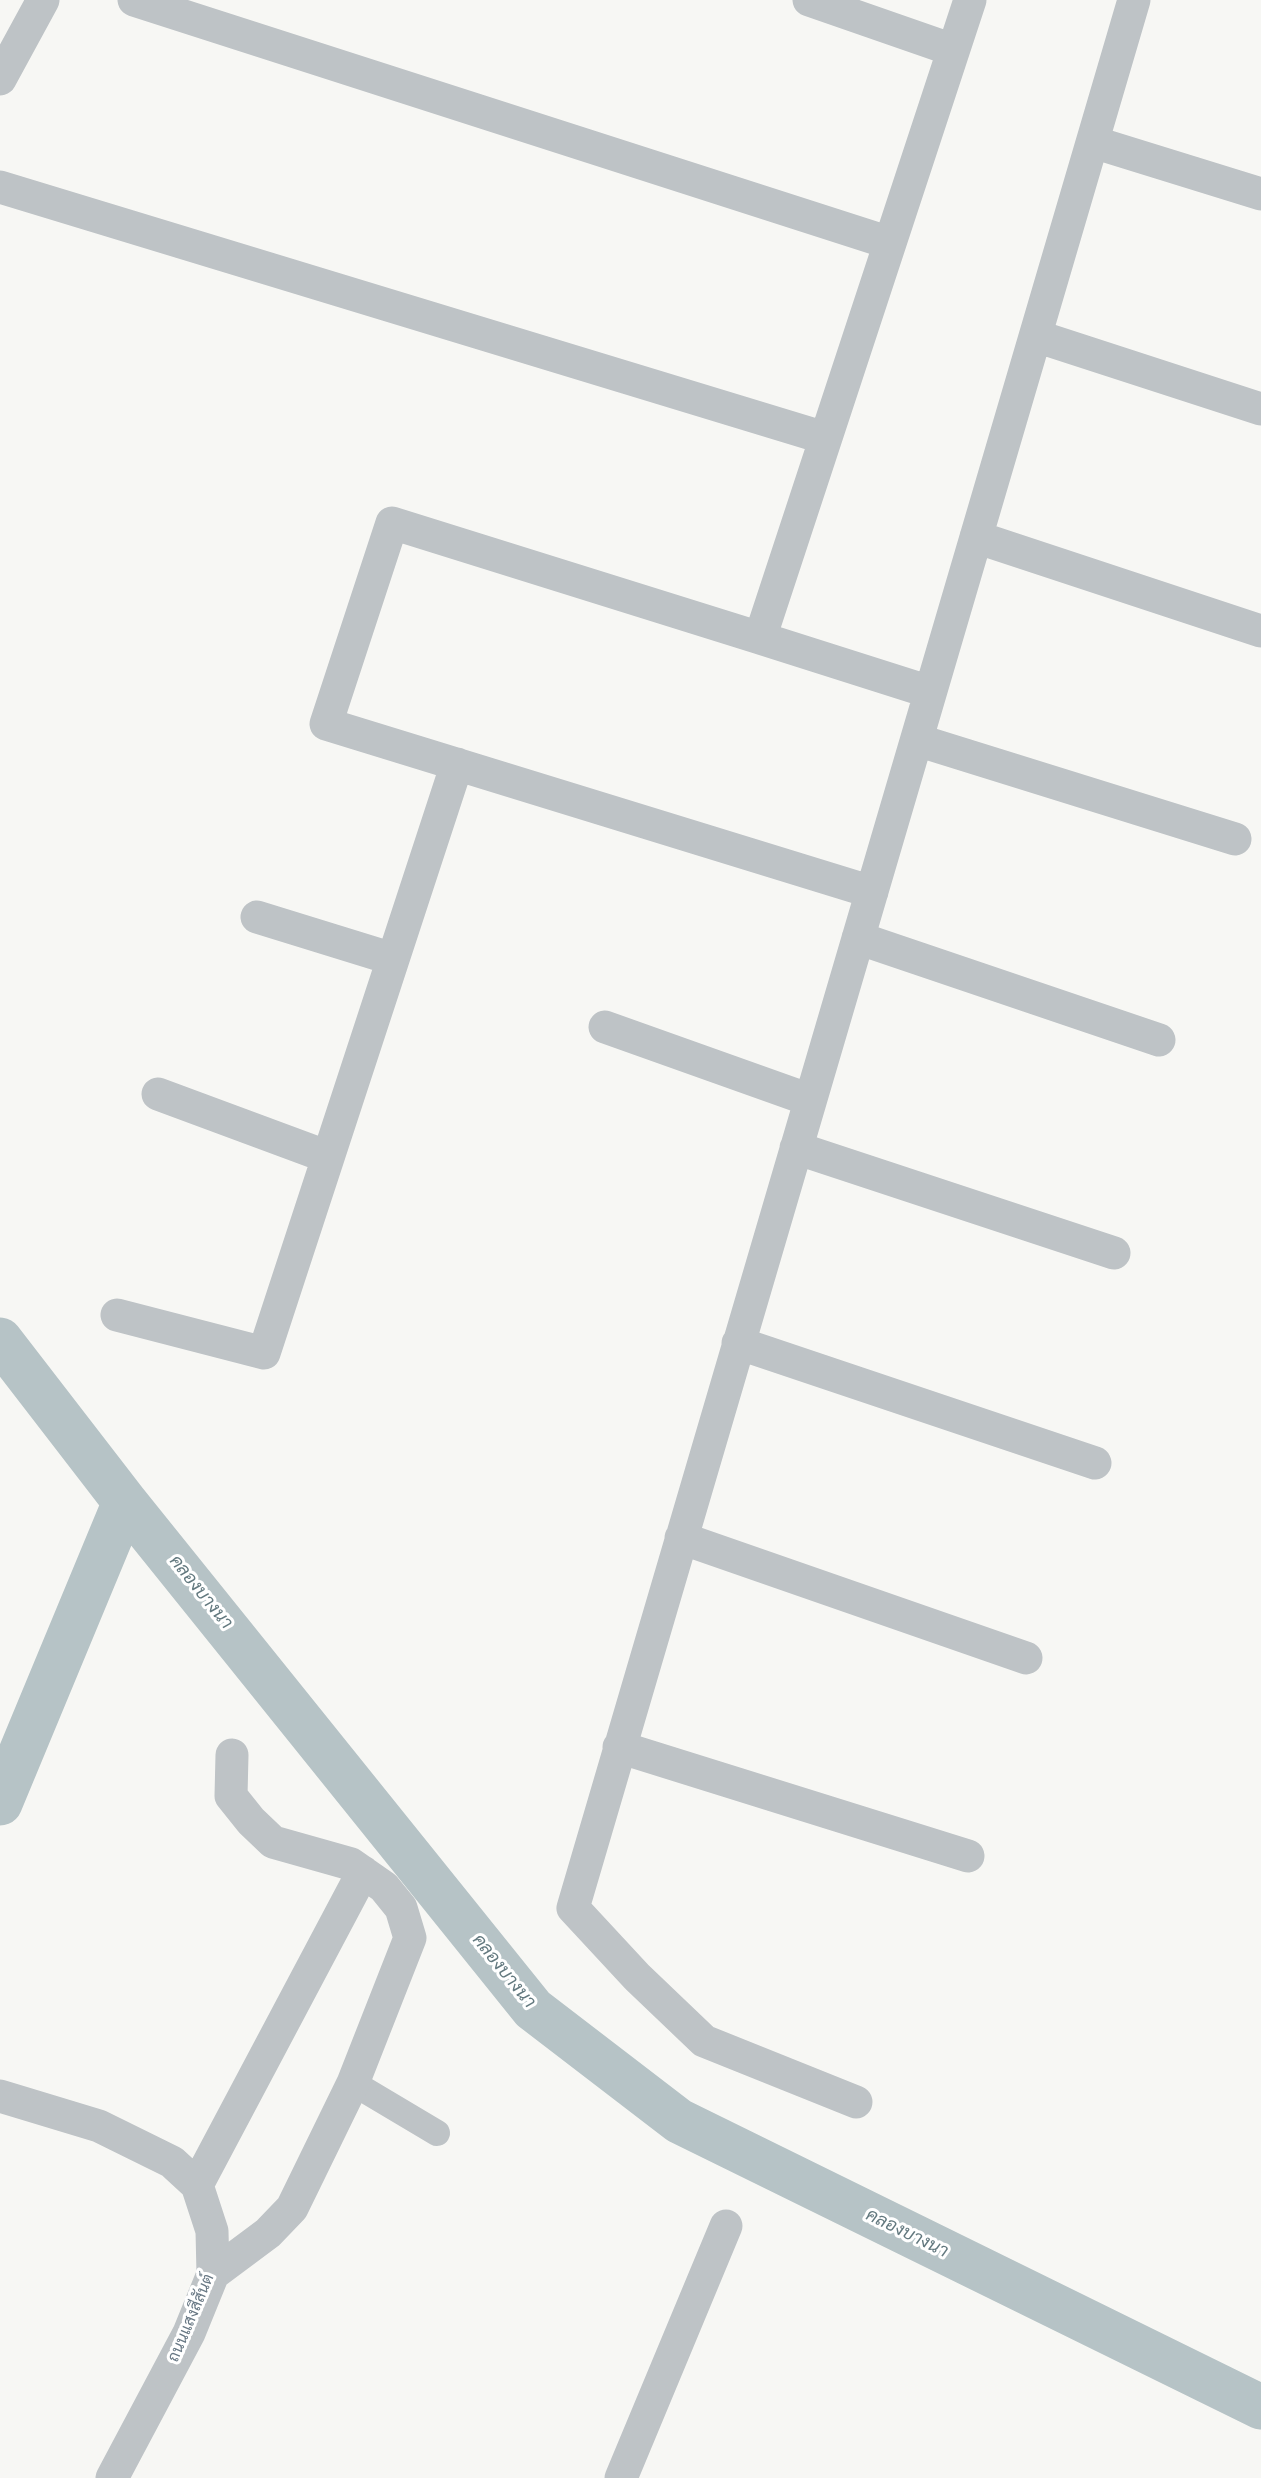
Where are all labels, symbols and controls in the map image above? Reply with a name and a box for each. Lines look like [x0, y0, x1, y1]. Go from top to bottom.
water label: คลองบางนา [165, 1551, 237, 1633]
water label: คลองบางนา [468, 1930, 540, 2012]
water label: คลองบางนา [862, 2204, 952, 2262]
street label: ถนนแสงสีสันต์ [164, 2271, 218, 2365]

